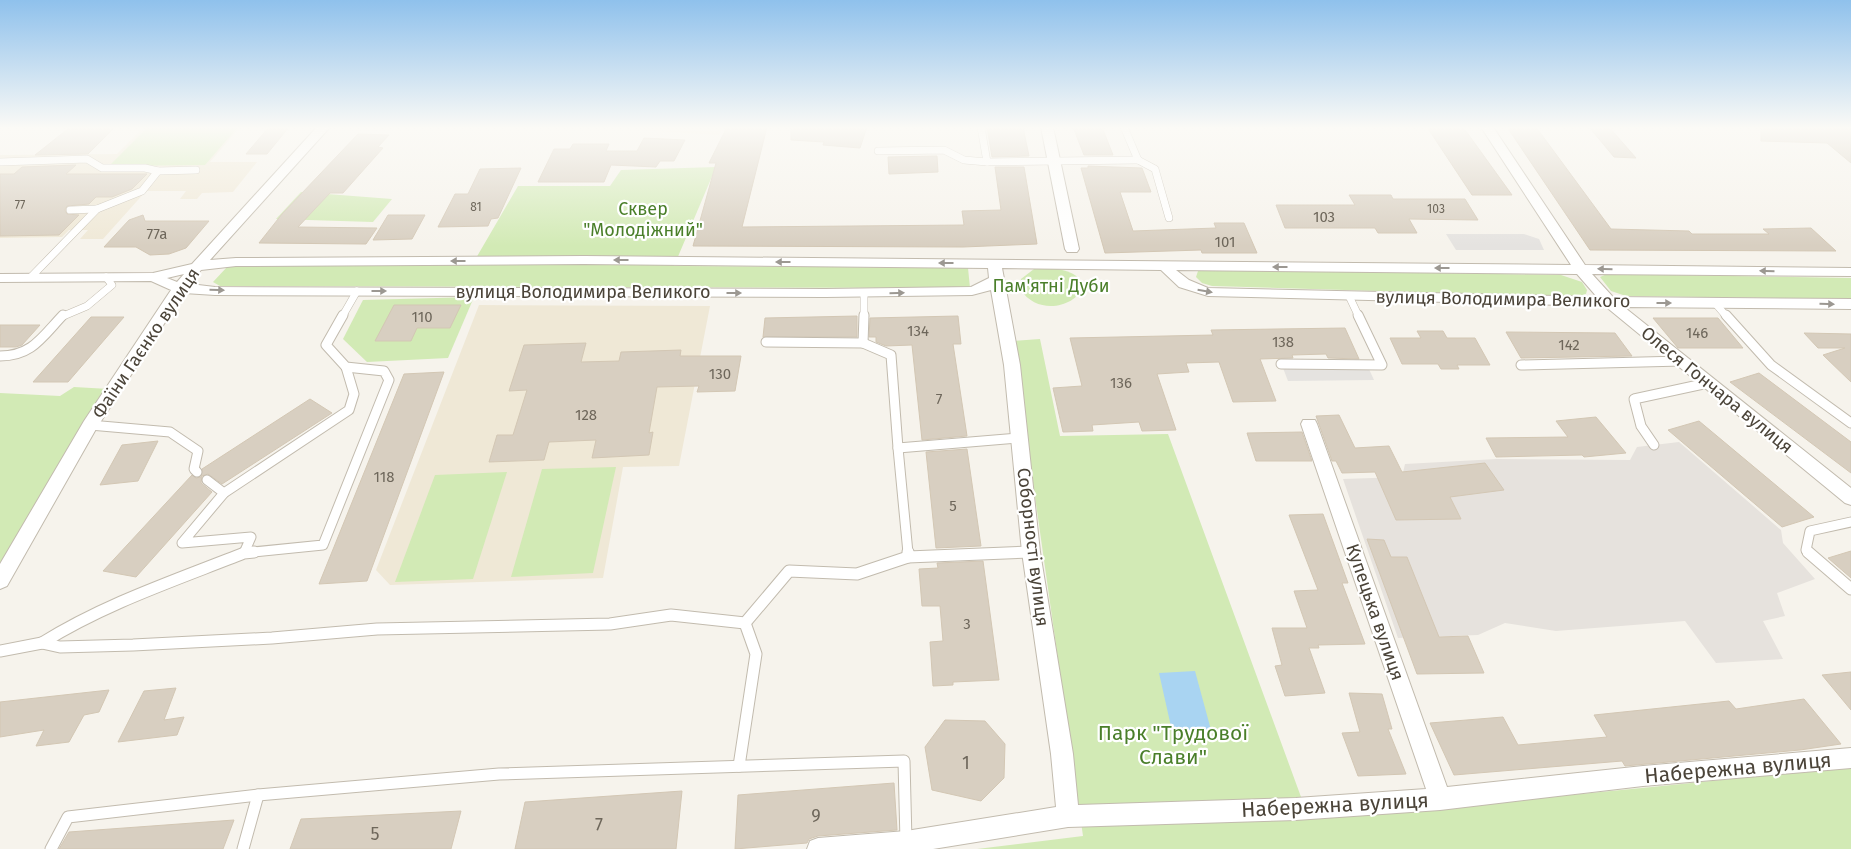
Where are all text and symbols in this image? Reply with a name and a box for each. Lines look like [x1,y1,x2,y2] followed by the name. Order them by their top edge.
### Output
[15,198,25,212] house number: 77
[583,198,703,241] park label: Сквер "Молодіжний"
[470,200,482,214] house number: 81
[1427,202,1445,216] house number: 103
[1313,208,1335,226] house number: 103
[146,225,168,243] house number: 77а
[1215,233,1236,251] house number: 101
[613,256,629,264] one-way arrow
[450,257,466,265] one-way arrow
[775,258,791,266] one-way arrow
[938,259,954,267] one-way arrow
[1272,262,1288,270] one-way arrow
[1434,263,1450,271] one-way arrow
[87,264,205,422] street label: Фаїни Гаєнко вулиця
[1597,265,1613,273] one-way arrow
[1759,267,1775,275] one-way arrow
[992,275,1110,297] park label: Пам'ятні Дуби
[456,281,710,303] street label: вулиця Володимира Великого
[1375,286,1631,312] street label: вулиця Володимира Великого
[209,287,225,295] one-way arrow
[372,287,388,295] one-way arrow
[1197,287,1213,295] one-way arrow
[889,288,905,296] one-way arrow
[727,289,743,297] one-way arrow
[1657,299,1673,307] one-way arrow
[1819,300,1835,308] one-way arrow
[411,308,433,326] house number: 110
[907,322,929,340] house number: 134
[1637,322,1797,458] street label: Олеся Гончара вулиця
[1686,324,1708,342] house number: 146
[1272,333,1294,351] house number: 138
[1558,336,1580,354] house number: 142
[709,365,731,383] house number: 130
[1110,374,1132,392] house number: 136
[936,390,943,408] house number: 7
[575,406,597,424] house number: 128
[1012,466,1054,628] street label: Соборності вулиця
[373,468,395,486] house number: 118
[949,497,957,515] house number: 5
[1341,541,1409,683] street label: Купецька вулиця
[963,615,971,633] house number: 3
[1098,720,1249,770] park label: Парк "Трудової Слави"
[1643,747,1833,789] street label: Набережна вулиця
[962,752,970,774] house number: 1
[1241,787,1429,823] street label: Набережна вулиця
[811,805,821,827] house number: 9
[595,814,603,836] house number: 7
[370,823,380,845] house number: 5

